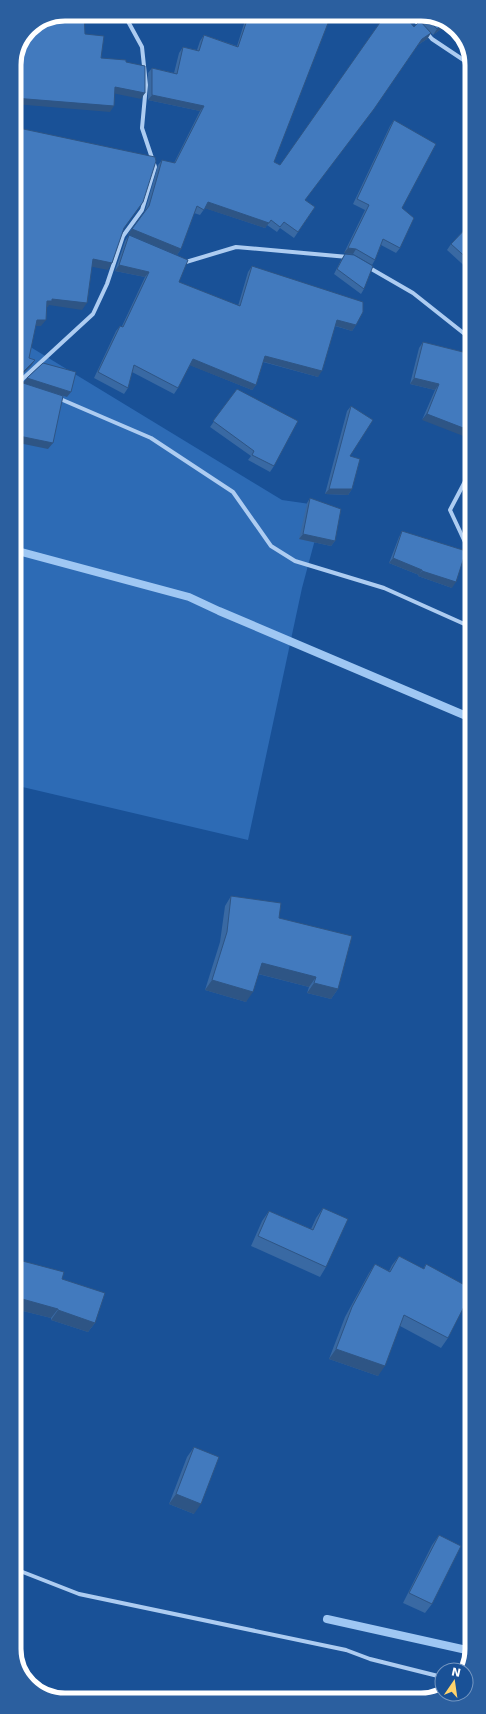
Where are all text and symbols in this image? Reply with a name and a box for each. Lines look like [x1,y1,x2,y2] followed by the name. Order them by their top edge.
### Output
[434,1662,474,1702] north arrow
[450,1665,462,1680] text: N

